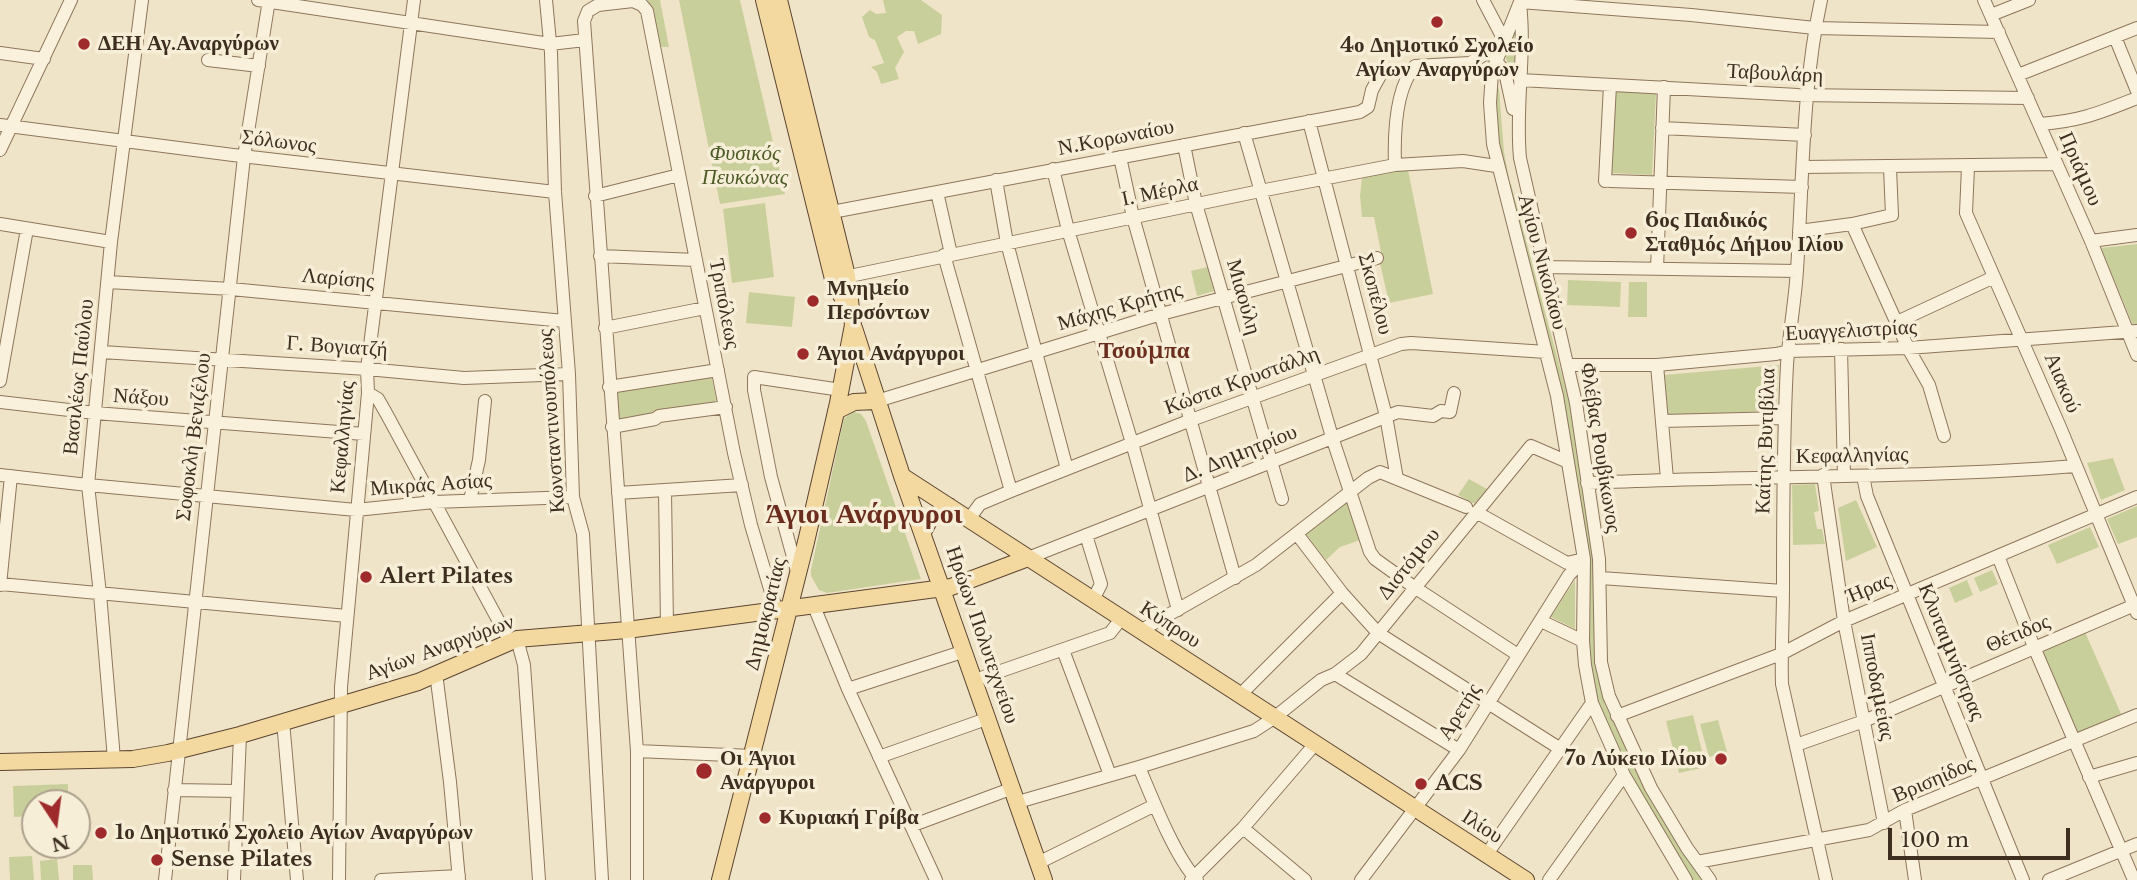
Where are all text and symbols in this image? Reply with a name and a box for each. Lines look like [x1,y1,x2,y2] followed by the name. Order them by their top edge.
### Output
[1429,14,1445,30] marker: 4ο Δημοτικό Σχολείο Αγίων Αναργύρων
[98,31,279,57] place label: ΔΕΗ Αγ.Αναργύρων
[1340,33,1534,83] place label: 4ο Δημοτικό Σχολείο Αγίων Αναργύρων
[76,36,92,52] marker: ΔΕΗ Αγ.Αναργύρων
[1726,59,1824,89] street label: Ταβουλάρη
[1056,114,1176,162] street label: Ν.Κορωναίου
[240,125,318,159] street label: Σόλωνος
[2053,128,2107,210] street label: Πριάμου
[702,141,788,191] park label: Φυσικός Πευκώνας
[1119,172,1201,212] street label: Ι. Μέρλα
[1512,192,1572,332] street label: Αγίου Νικολάου
[1645,208,1844,258] place label: 6ος Παιδικός Σταθμός Δήμου Ιλίου
[1623,225,1639,241] marker: 6ος Παιδικός Σταθμός Δήμου Ιλίου
[1352,250,1398,338] street label: Σκοπέλου
[1220,256,1266,338] street label: Μιαούλη
[703,257,745,351] street label: Τριπόλεως
[301,263,375,295] street label: Λαρίσης
[827,276,929,326] place label: Μνημείο Περσόντων
[1055,277,1185,337] street label: Μάχης Κρήτης
[805,293,821,309] marker: Μνημείο Περσόντων
[58,298,100,456] street label: Βασιλέως Παύλου
[1784,315,1918,347] street label: Ευαγγελιστρίας
[533,328,571,514] street label: Κωνσταντινουπόλεως
[286,331,388,363] street label: Γ. Βογιατζή
[1098,338,1190,366] district label: Τσούμπα
[817,341,965,367] place label: Άγιοι Ανάργυροι
[1161,341,1323,421] street label: Κώστα Κρυστάλλη
[795,346,811,362] marker: Άγιοι Ανάργυροι
[2038,349,2086,417] street label: Αιακού
[171,351,217,523] street label: Σοφοκλή Βενιζέλου
[1574,361,1626,535] street label: Φλέβας Ρουβίκωνος
[1751,368,1781,514] street label: Καίτης Βυτιβίλια
[326,380,360,494] street label: Κεφαλληνίας
[112,383,170,413] street label: Νάξου
[1179,420,1301,488] street label: Δ. Δημητρίου
[1795,442,1909,470] street label: Κεφαλληνίας
[369,468,493,502] street label: Μικράς Ασίας
[766,498,962,532] district label: Άγιοι Ανάργυροι
[1372,523,1446,605] street label: Διστόμου
[940,543,1024,727] street label: Ηρώων Πολυτεχνείου
[740,555,792,673] street label: Δημοκρατίας
[380,564,513,590] place label: Alert Pilates
[1843,568,1895,610] street label: Ήρας
[358,569,374,585] marker: Alert Pilates
[1912,580,1990,724] street label: Κλυταιμνήστρας
[1135,596,1205,654] street label: Κύπρου
[362,609,518,687] street label: Αγίων Αναργύρων
[1982,609,2054,659] street label: Θέτιδος
[1854,631,1900,743] street label: Ιπποδαμείας
[1433,679,1487,745] street label: Αρετής
[720,746,815,796] place label: Οι Άγιοι Ανάργυροι
[1564,746,1707,772] place label: 7ο Λύκειο Ιλίου
[1713,751,1729,767] marker: 7ο Λύκειο Ιλίου
[1889,751,1979,809] street label: Βρισηίδος
[694,761,714,781] marker: Οι Άγιοι Ανάργυροι
[1435,771,1483,797] place label: ACS
[1413,776,1429,792] marker: ACS
[21,789,91,859] north arrow
[779,805,919,831] place label: Κυριακή Γρίβα
[1457,805,1507,849] street label: Ιλίου
[757,810,773,826] marker: Κυριακή Γρίβα
[1892,814,2074,858] scale bar
[115,820,473,846] place label: 1ο Δημοτικό Σχολείο Αγίων Αναργύρων
[93,825,109,841] marker: 1ο Δημοτικό Σχολείο Αγίων Αναργύρων
[1901,827,1969,853] text: 100 m
[49,830,72,856] text: N
[171,847,312,873] place label: Sense Pilates
[149,852,165,868] marker: Sense Pilates

